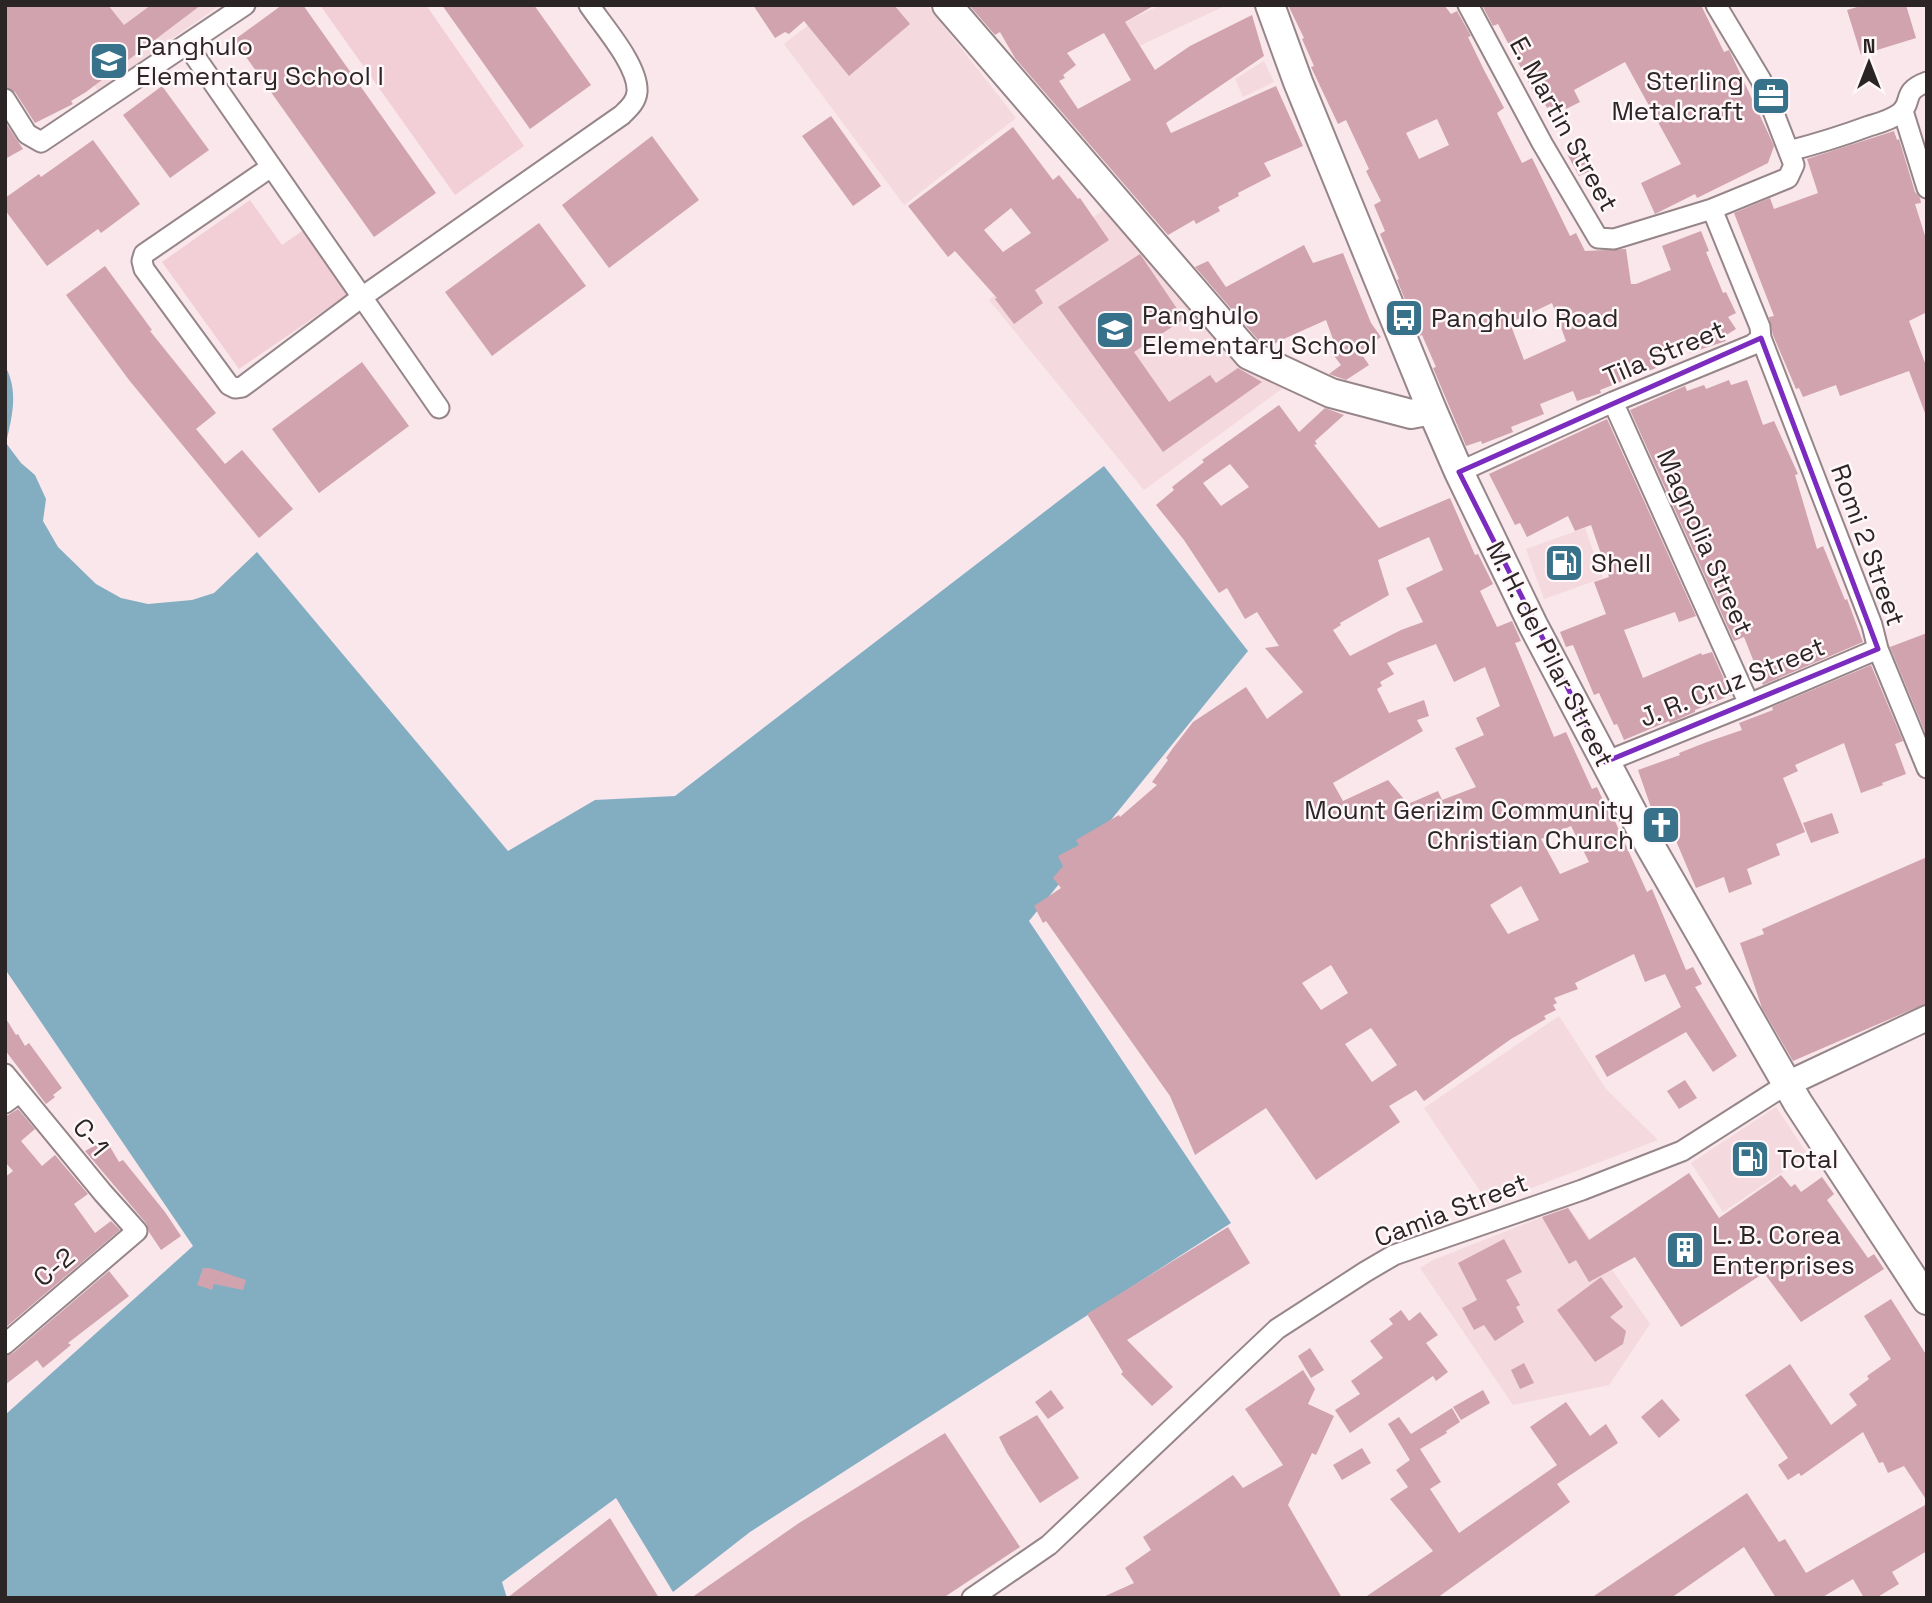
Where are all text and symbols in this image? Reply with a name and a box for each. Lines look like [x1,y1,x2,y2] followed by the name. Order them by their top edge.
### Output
[1834,28,1904,98] north arrow
[136,29,384,93] place label: Panghulo Elementary School I
[1502,31,1626,217] street label: E. Martin Street
[1863,34,1875,59] text: N
[88,40,130,82] school or university icon: Panghulo Elementary School I
[1611,64,1744,128] place label: Sterling Metalcraft
[1750,75,1792,117] office icon: Sterling Metalcraft
[1383,297,1425,339] bus stop icon: Panghulo Road
[1142,298,1377,362] place label: Panghulo Elementary School
[1431,301,1619,335] place label: Panghulo Road
[1094,309,1136,351] school or university icon: Panghulo Elementary School
[1598,312,1730,394] street label: Tila Street
[1649,444,1761,640] street label: Magnolia Street
[1823,459,1913,631] street label: Romi 2 Street
[1478,535,1622,773] street label: M. H. del Pilar Street
[1543,542,1585,584] fuel station icon: Shell
[1591,546,1651,580] place label: Shell
[1634,629,1830,735] street label: J. R. Cruz Street
[1304,793,1634,857] place label: Mount Gerizim Community Christian Church
[1640,804,1682,846] church icon: Mount Gerizim Community Christian Church
[65,1111,117,1163] street label: C-1
[1729,1138,1771,1180] fuel station icon: Total
[1777,1142,1838,1176] place label: Total
[1370,1165,1532,1255] street label: Camia Street
[1712,1218,1855,1282] place label: L. B. Corea Enterprises
[1664,1229,1706,1271] building icon: L. B. Corea Enterprises
[26,1240,82,1294] street label: C-2

